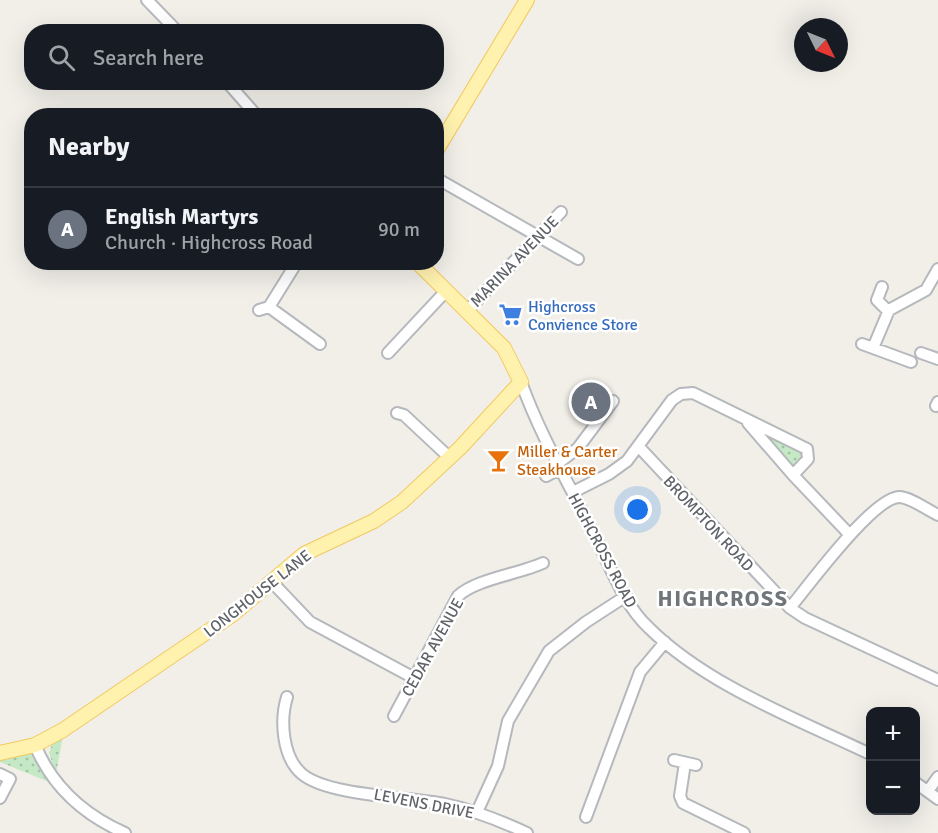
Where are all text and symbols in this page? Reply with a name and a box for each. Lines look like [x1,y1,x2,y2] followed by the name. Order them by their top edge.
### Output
[794,18,848,72] north arrow
[24,24,444,90] search box
[45,41,78,74] icon: search
[93,44,204,71] text: Search here
[48,131,129,163] text: Nearby
[105,203,258,230] text: English Martyrs
[466,212,563,311] street label: MARINA AVENUE
[61,217,74,242] text: A
[378,217,420,242] text: 90 m
[105,230,313,255] text: Church · Highcross Road
[528,297,638,335] place label: Highcross Convience Store
[497,302,523,328] supermarket icon: Highcross Convience Store
[572,380,610,424] pin: A
[517,442,618,480] place label: Miller & Carter Steakhouse
[486,447,512,473] bar icon: Miller & Carter Steakhouse
[659,472,758,576] street label: BROMPTON ROAD
[563,490,641,611] street label: HIGHCROSS ROAD
[623,495,652,524] your location
[200,546,315,642] street label: LONGHOUSE LANE
[658,585,788,612] district label: HIGHCROSS
[398,595,468,700] street label: CEDAR AVENUE
[866,707,920,815] map controls
[866,707,920,761] button: +
[866,761,920,815] button: −
[372,784,476,824] street label: LEVENS DRIVE

